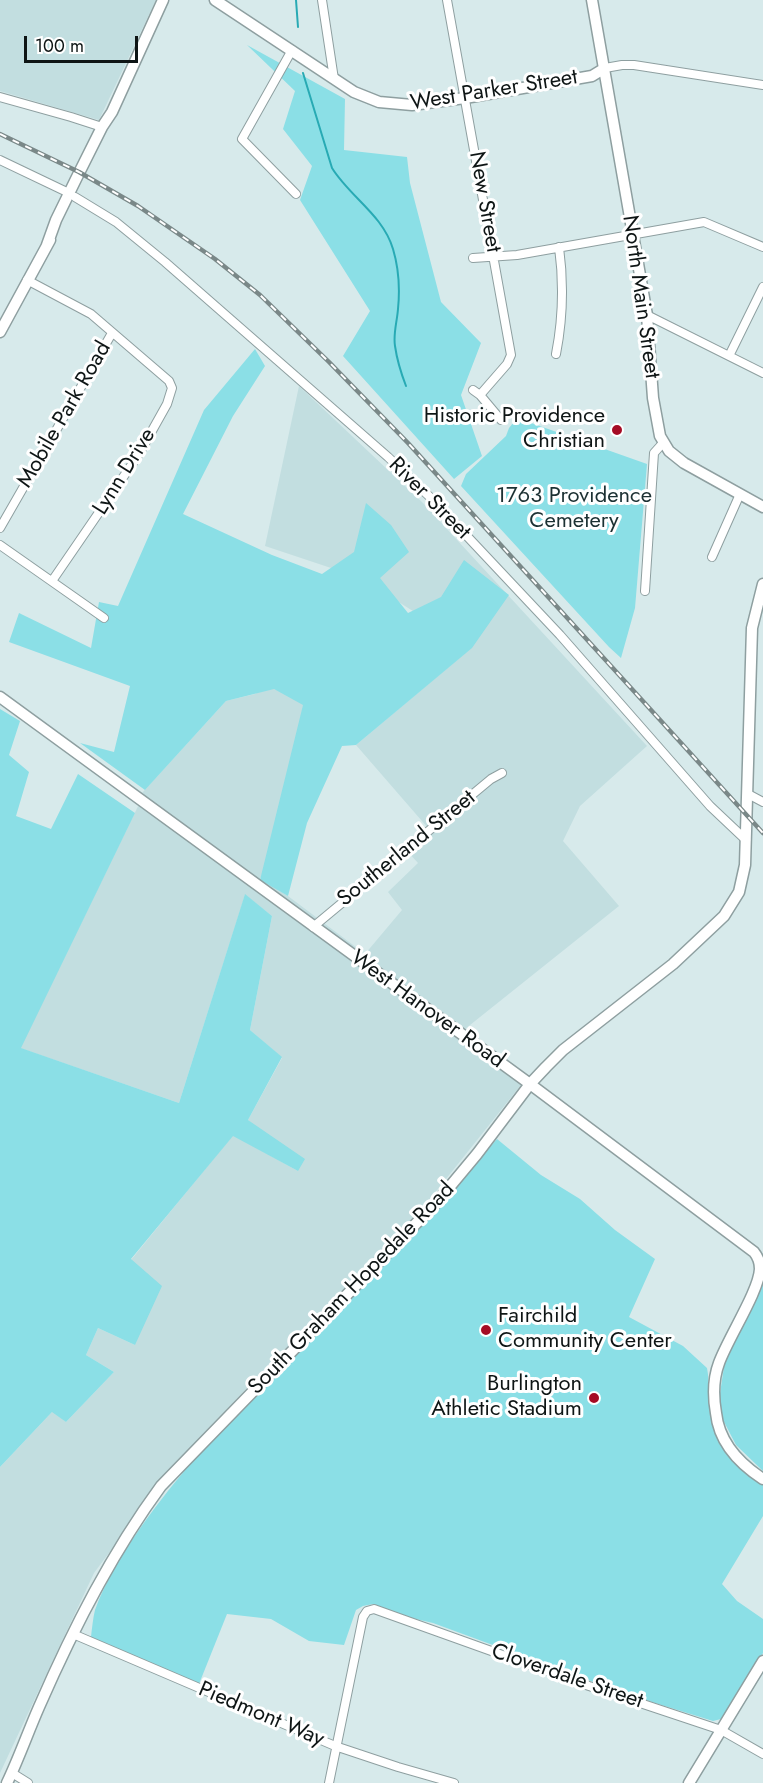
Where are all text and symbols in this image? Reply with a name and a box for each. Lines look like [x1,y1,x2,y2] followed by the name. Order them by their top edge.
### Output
[27,24,141,62] scale bar
[35,33,84,59] text: 100 m
[409,65,579,117] street label: West Parker Street
[462,149,506,255] street label: New Street
[615,214,665,380] street label: North Main Street
[12,337,118,493] street label: Mobile Park Road
[424,404,605,456] place label: Historic Providence Christian
[610,423,624,437] marker: Historic Providence Christian
[88,424,162,520] street label: Lynn Drive
[382,452,476,546] street label: River Street
[496,484,652,536] park label: 1763 Providence Cemetery
[333,785,481,913] street label: Southerland Street
[345,945,509,1075] street label: West Hanover Road
[243,1177,461,1401] street label: South Graham Hopedale Road
[498,1304,672,1356] place label: Fairchild Community Center
[479,1323,493,1337] marker: Fairchild Community Center
[431,1372,582,1424] place label: Burlington Athletic Stadium
[587,1391,601,1405] marker: Burlington Athletic Stadium
[488,1639,646,1715] street label: Cloverdale Street
[194,1677,328,1753] street label: Piedmont Way

